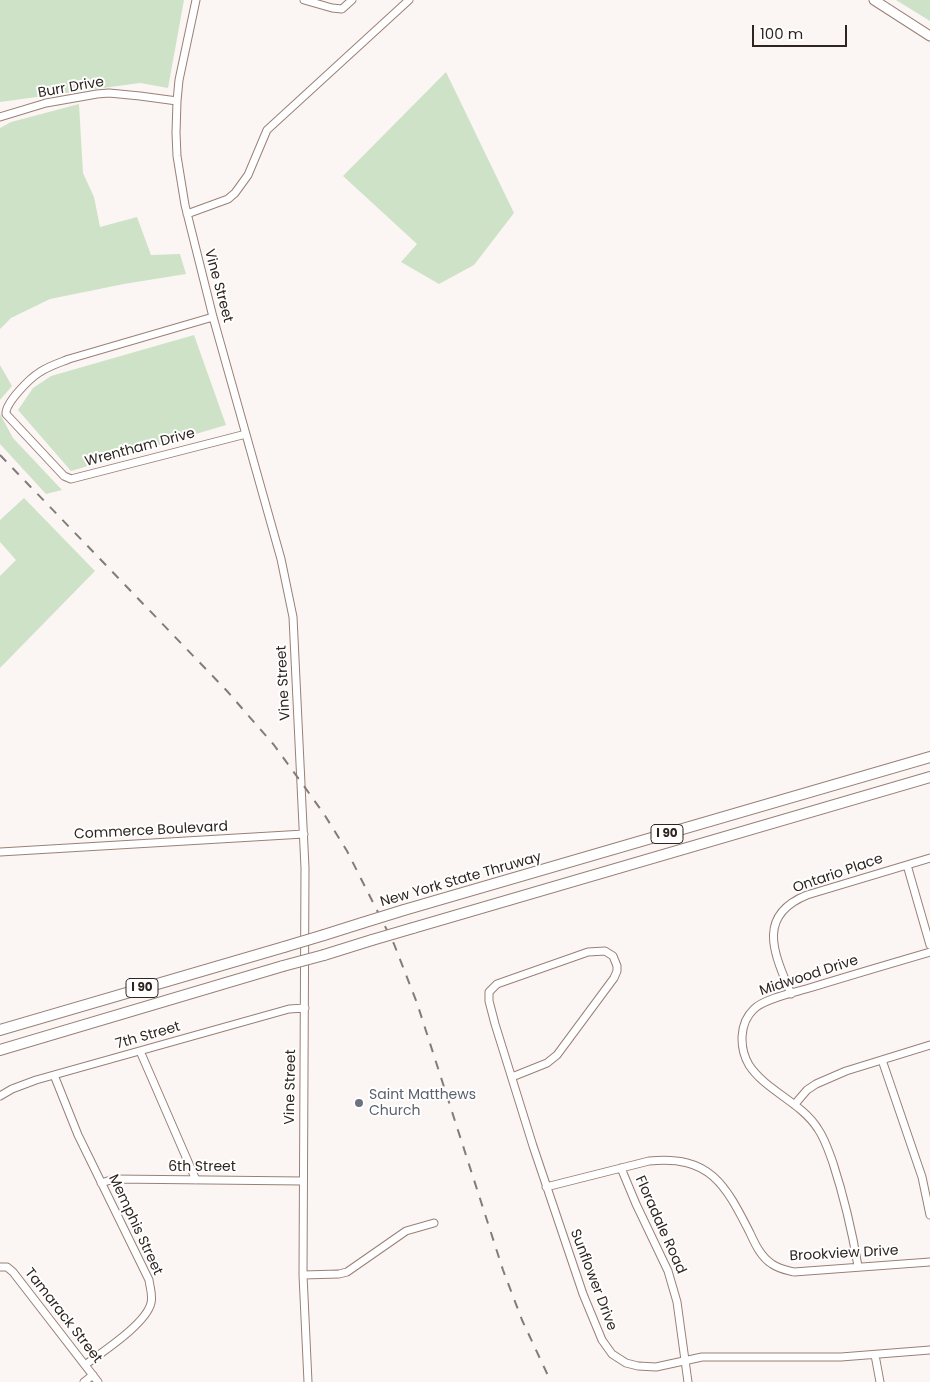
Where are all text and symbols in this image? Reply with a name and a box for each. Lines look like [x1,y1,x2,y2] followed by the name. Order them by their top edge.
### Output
[755,15,850,47] scale bar
[760,23,803,44] text: 100 m
[37,74,105,102] street label: Burr Drive
[200,247,236,325] street label: Vine Street
[83,425,197,471] street label: Wrentham Drive
[274,645,294,721] street label: Vine Street
[74,819,228,843] street label: Commerce Boulevard
[651,824,683,844] road number: I 90
[378,849,544,911] street label: New York State Thruway
[791,851,885,897] street label: Ontario Place
[758,952,860,1000] street label: Midwood Drive
[126,978,158,998] road number: I 90
[114,1019,182,1053] street label: 7th Street
[282,1049,300,1125] street label: Vine Street
[369,1087,476,1120] place label: Saint Matthews Church
[353,1097,365,1109] marker: Saint Matthews Church
[168,1159,236,1175] street label: 6th Street
[104,1172,166,1278] street label: Memphis Street
[631,1173,689,1277] street label: Floradale Road
[566,1227,620,1333] street label: Sunflower Drive
[789,1243,899,1265] street label: Brookview Drive
[21,1265,105,1367] street label: Tamarack Street

